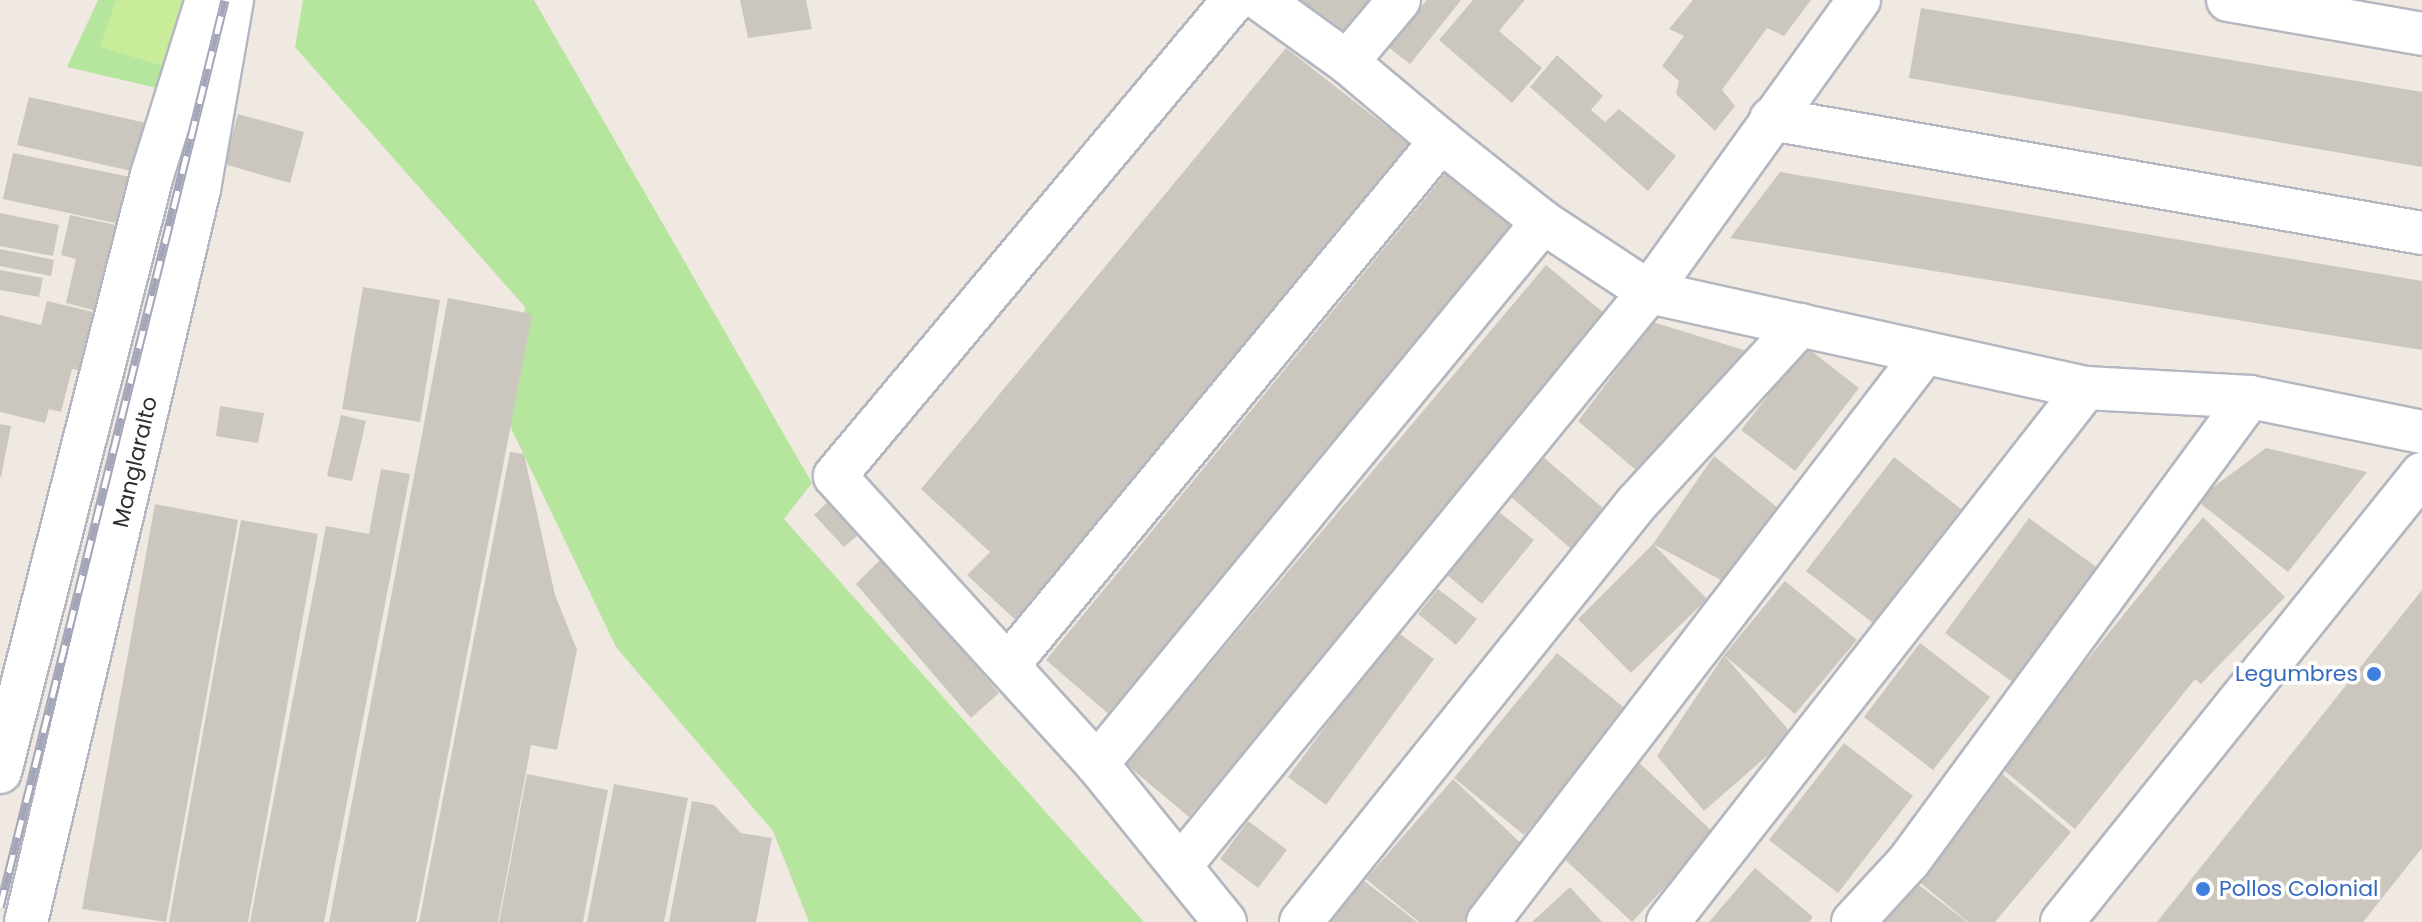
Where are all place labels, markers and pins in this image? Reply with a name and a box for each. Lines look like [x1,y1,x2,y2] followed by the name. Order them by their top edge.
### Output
[2235,661,2358,687] place label: Legumbres
[2365,665,2383,683] marker: Legumbres
[2219,876,2378,902] place label: Pollos Colonial
[2194,880,2212,898] marker: Pollos Colonial

